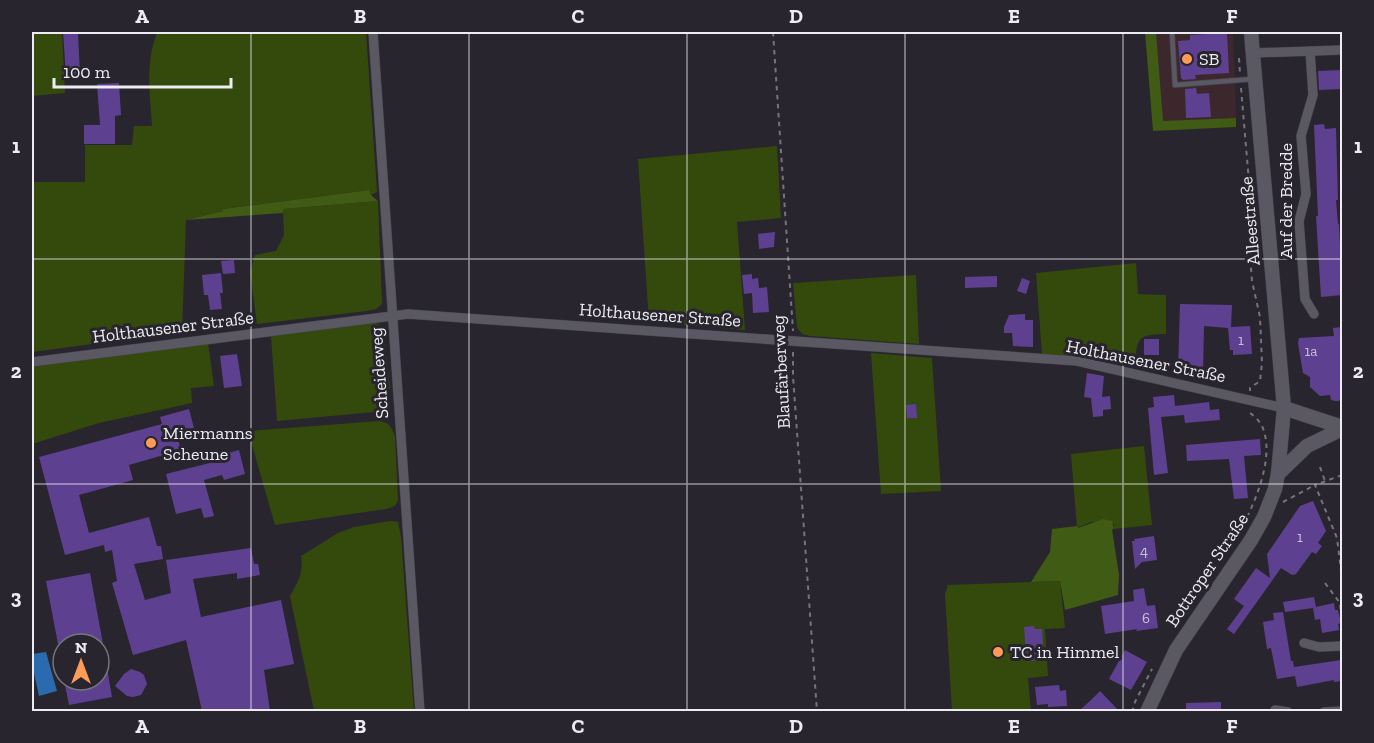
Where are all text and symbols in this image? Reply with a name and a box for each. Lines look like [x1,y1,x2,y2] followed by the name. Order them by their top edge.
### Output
[135,4,149,28] text: A
[354,4,366,28] text: B
[572,4,585,28] text: C
[789,4,803,28] text: D
[1008,4,1020,28] text: E
[1226,4,1238,28] text: F
[1199,48,1220,70] place label: SB
[54,51,231,89] scale bar
[1180,52,1194,66] marker: SB
[63,61,111,83] text: 100 m
[12,134,20,158] text: 1
[1354,134,1362,158] text: 1
[1275,143,1297,259] street label: Auf der Bredde
[1235,176,1265,266] street label: Alleestraße
[578,298,742,332] street label: Holthausener Straße
[91,306,255,348] street label: Holthausener Straße
[767,314,795,429] street label: Blaufärberweg
[365,326,393,419] street label: Scheideweg
[1238,331,1244,349] house number: 1
[1064,335,1228,387] street label: Holthausener Straße
[1304,342,1318,360] house number: 1a
[11,359,22,383] text: 2
[1353,359,1364,383] text: 2
[163,422,253,465] place label: Miermanns Scheune
[144,436,158,450] marker: Miermanns Scheune
[1161,509,1253,631] street label: Bottroper Straße
[1297,528,1303,546] house number: 1
[1140,542,1148,560] house number: 4
[11,585,22,609] text: 3
[1353,585,1364,609] text: 3
[1142,609,1150,627] house number: 6
[51,632,111,692] north arrow
[75,638,87,657] text: N
[1010,641,1119,663] place label: TC in Himmel
[991,645,1005,659] marker: TC in Himmel
[135,714,149,738] text: A
[354,714,366,738] text: B
[572,714,585,738] text: C
[789,714,803,738] text: D
[1008,714,1020,738] text: E
[1226,714,1238,738] text: F

